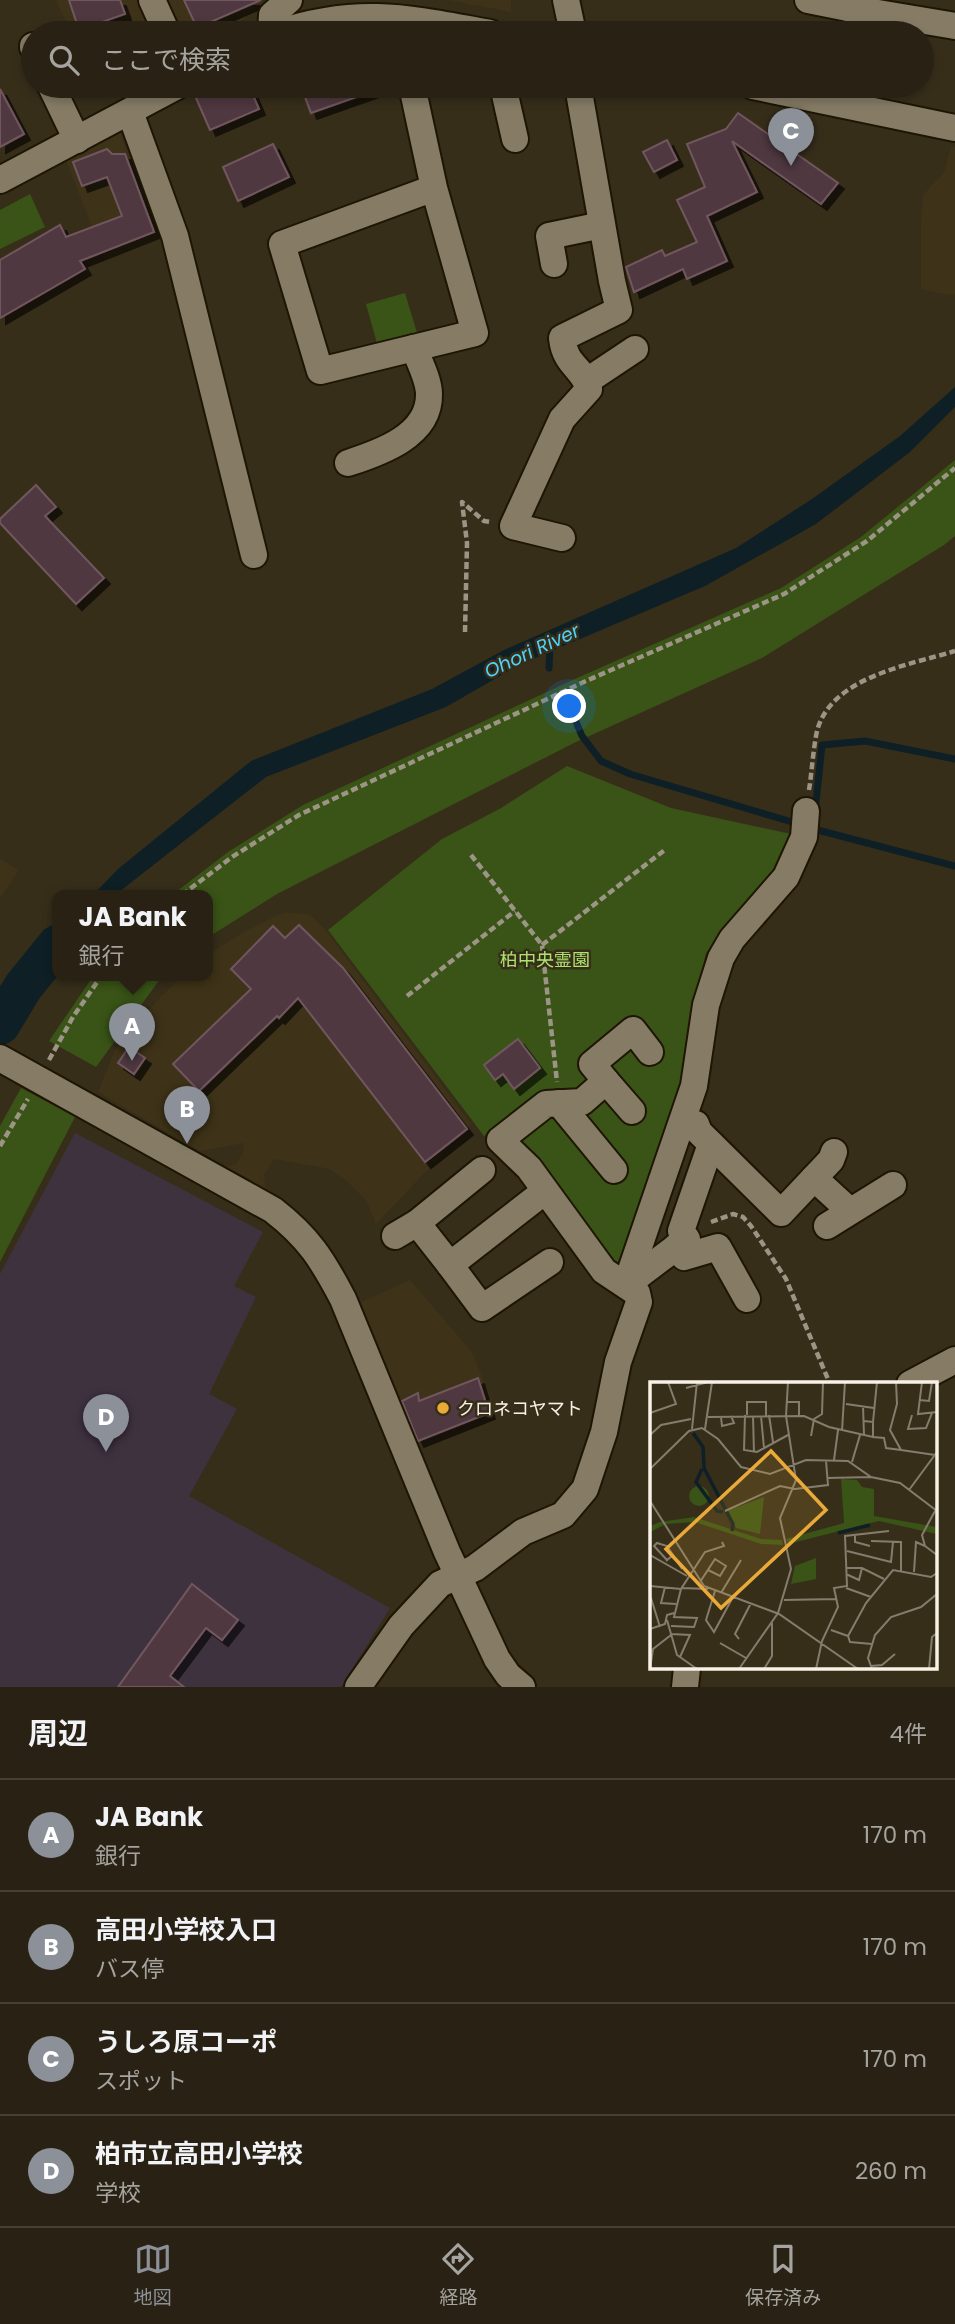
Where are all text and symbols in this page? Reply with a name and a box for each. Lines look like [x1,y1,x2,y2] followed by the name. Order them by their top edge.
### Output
[21,21,934,98] search box
[45,41,83,79] icon: search
[101,42,231,78] text: ここで検索
[768,108,814,166] pin: C
[480,617,585,685] water label: Ohori River
[552,689,586,723] your location
[52,890,213,981] popup
[78,899,187,935] text: JA Bank
[78,940,124,972] text: 銀行
[500,947,590,972] park label: 柏中央霊園
[109,1003,155,1061] pin: A
[164,1086,210,1144] pin: B
[650,1382,937,1670] inset map
[83,1394,129,1452] pin: D
[457,1396,583,1421] place label: クロネコヤマト
[435,1400,451,1416] marker: クロネコヤマト
[28,1712,88,1755] text: 周辺
[890,1718,927,1750] text: 4件
[95,1799,203,1835] text: JA Bank
[43,1819,59,1851] text: A
[863,1819,927,1851] text: 170 m
[95,1840,141,1872] text: 銀行
[95,1912,277,1948] text: 高田小学校入口
[43,1931,59,1963] text: B
[863,1931,927,1963] text: 170 m
[95,1953,164,1985] text: バス停
[95,2024,277,2060] text: うしろ原コーポ
[42,2043,60,2075] text: C
[863,2043,927,2075] text: 170 m
[95,2065,187,2097] text: スポット
[95,2136,303,2172] text: 柏市立高田小学校
[43,2155,59,2187] text: D
[855,2155,927,2187] text: 260 m
[95,2177,141,2209] text: 学校
[134,2240,172,2312] tab: 地図
[439,2240,477,2312] tab: 経路
[745,2240,821,2312] tab: 保存済み

